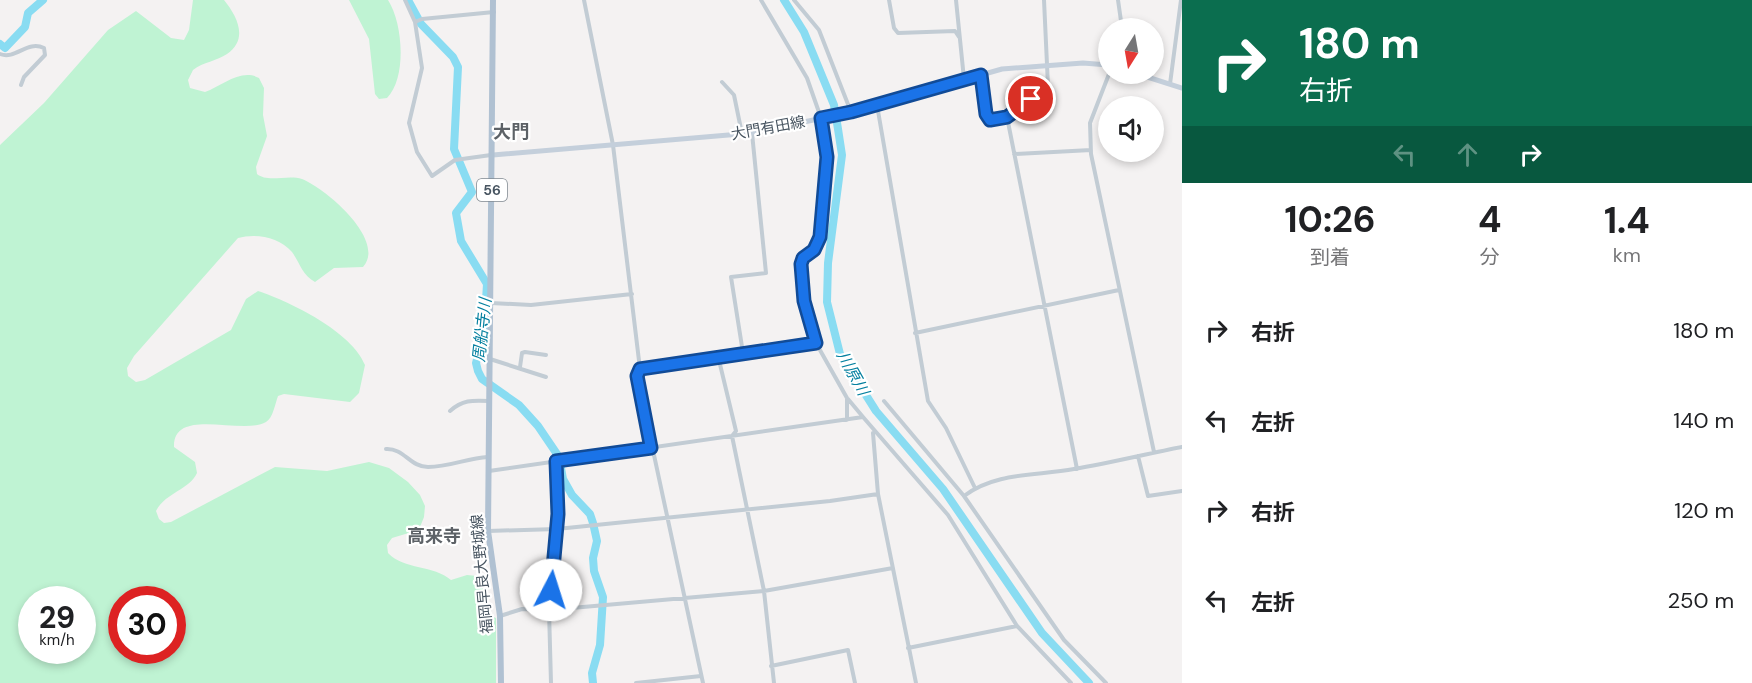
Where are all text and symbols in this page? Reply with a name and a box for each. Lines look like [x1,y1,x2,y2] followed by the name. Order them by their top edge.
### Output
[1299,16,1420,71] text: 180 m
[1098,18,1164,84] north arrow
[1098,18,1164,162] map controls
[1200,24,1278,102] icon: right
[1005,73,1056,124] pin
[1299,73,1353,108] text: 右折
[1014,82,1047,115] icon: arrive
[1098,96,1164,162] button: sound
[729,112,807,144] street label: 大門有田線
[493,120,529,144] district label: 大門
[1388,138,1421,171] icon: left
[1451,138,1484,171] icon: ahead
[1514,138,1547,171] icon: right
[477,179,507,201] road number: 56
[1284,196,1376,243] text: 10:26
[1478,196,1502,243] text: 4
[1604,197,1650,244] text: 1.4
[1613,242,1641,268] text: km
[1310,244,1350,270] text: 到着
[1480,244,1500,270] text: 分
[468,295,496,363] water label: 周船寺川
[1200,314,1233,347] icon: right
[1673,316,1734,345] text: 180 m
[1251,318,1295,347] text: 右折
[832,347,875,401] water label: 川原川
[1200,404,1233,437] icon: left
[1673,406,1734,435] text: 140 m
[1251,408,1295,437] text: 左折
[1200,494,1233,527] icon: right
[1674,496,1734,525] text: 120 m
[1251,498,1295,527] text: 右折
[467,513,497,635] street label: 福岡早良大野城線
[407,524,461,548] district label: 高来寺
[519,558,583,622] position arrow
[1200,584,1233,617] icon: left
[108,586,186,664] speed limit sign: 30
[1667,586,1734,615] text: 250 m
[1251,588,1295,617] text: 左折
[39,598,75,637] text: 29
[39,630,75,650] text: km/h

